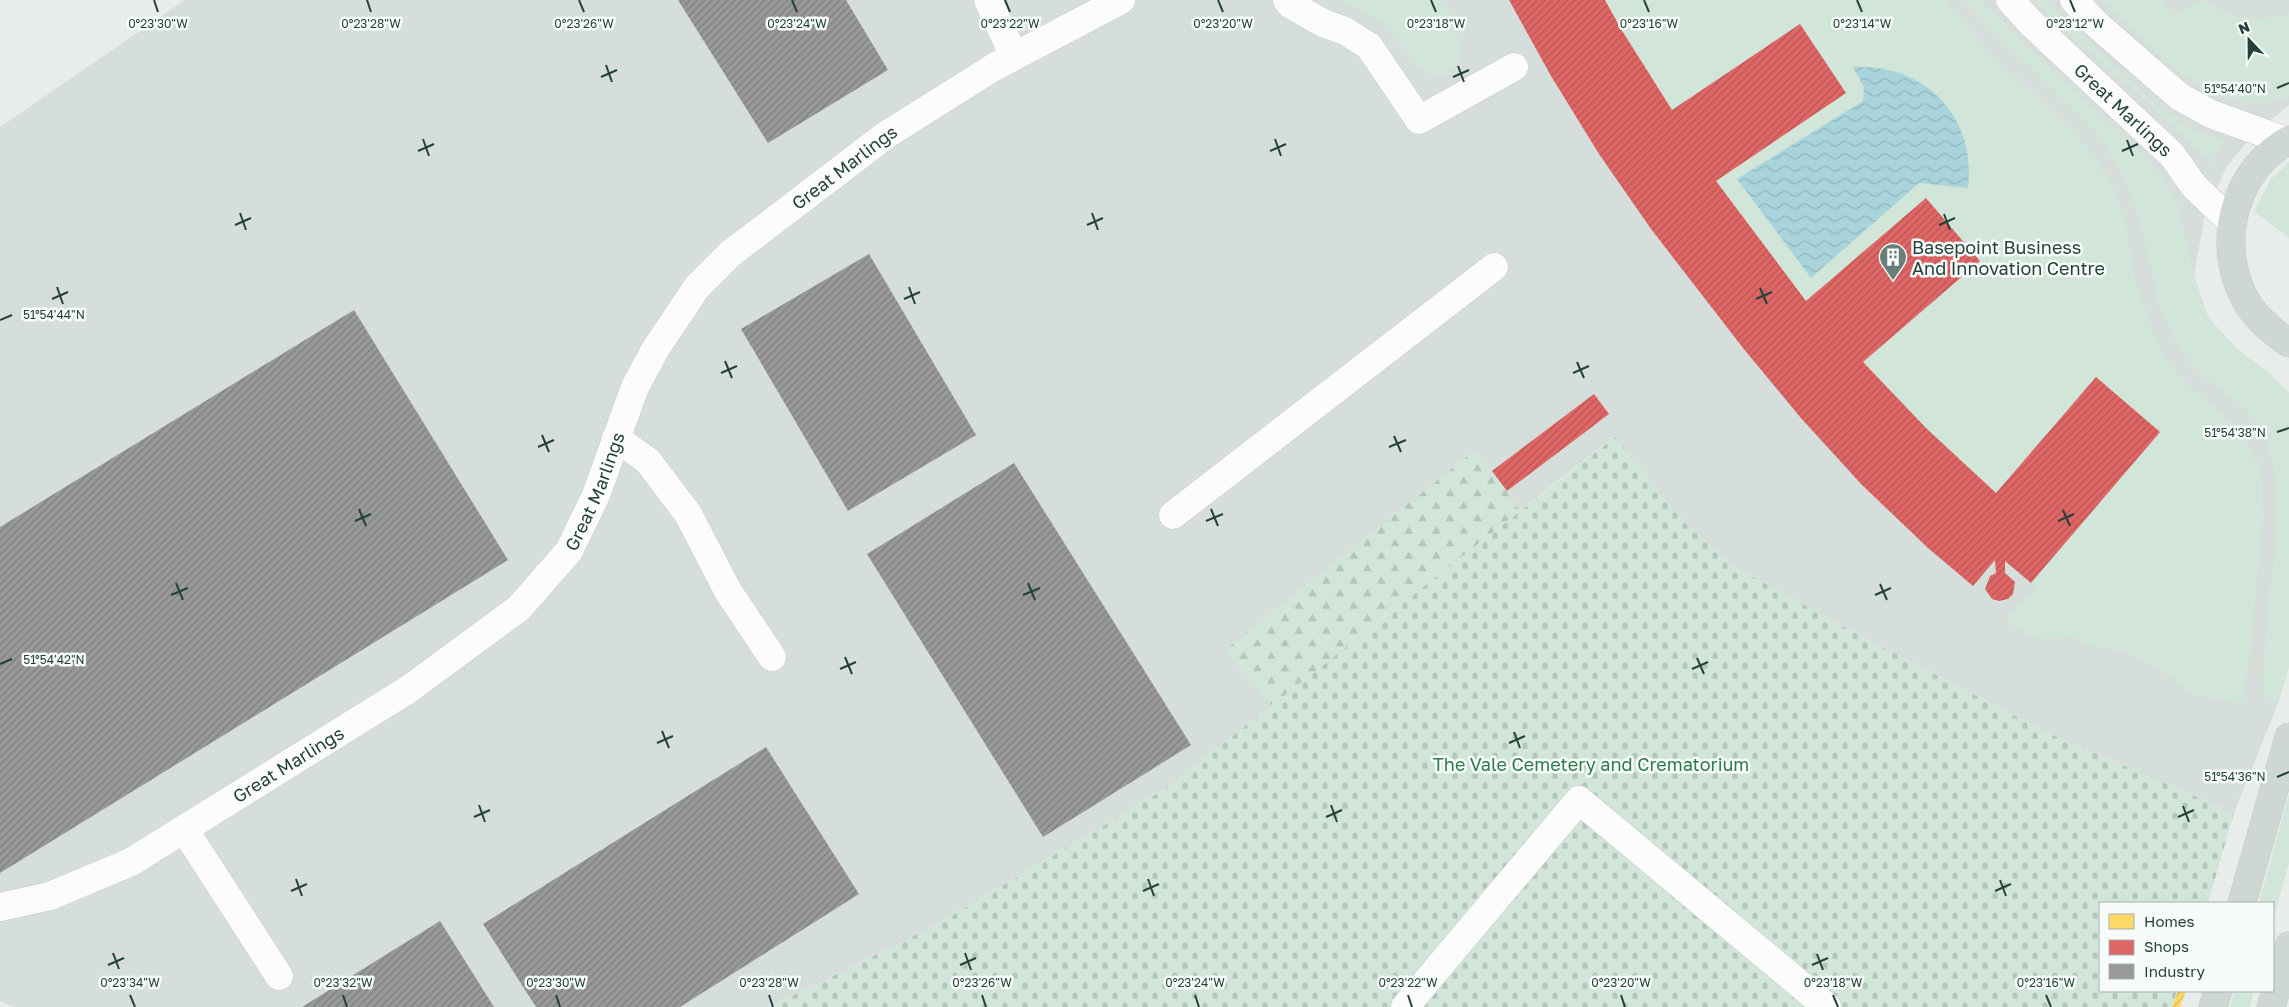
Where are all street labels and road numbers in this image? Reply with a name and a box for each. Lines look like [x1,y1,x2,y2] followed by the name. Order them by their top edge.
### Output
[2070,58,2177,161] street label: Great Marlings
[787,120,901,214] street label: Great Marlings
[560,429,629,554] street label: Great Marlings
[228,721,348,807] street label: Great Marlings

